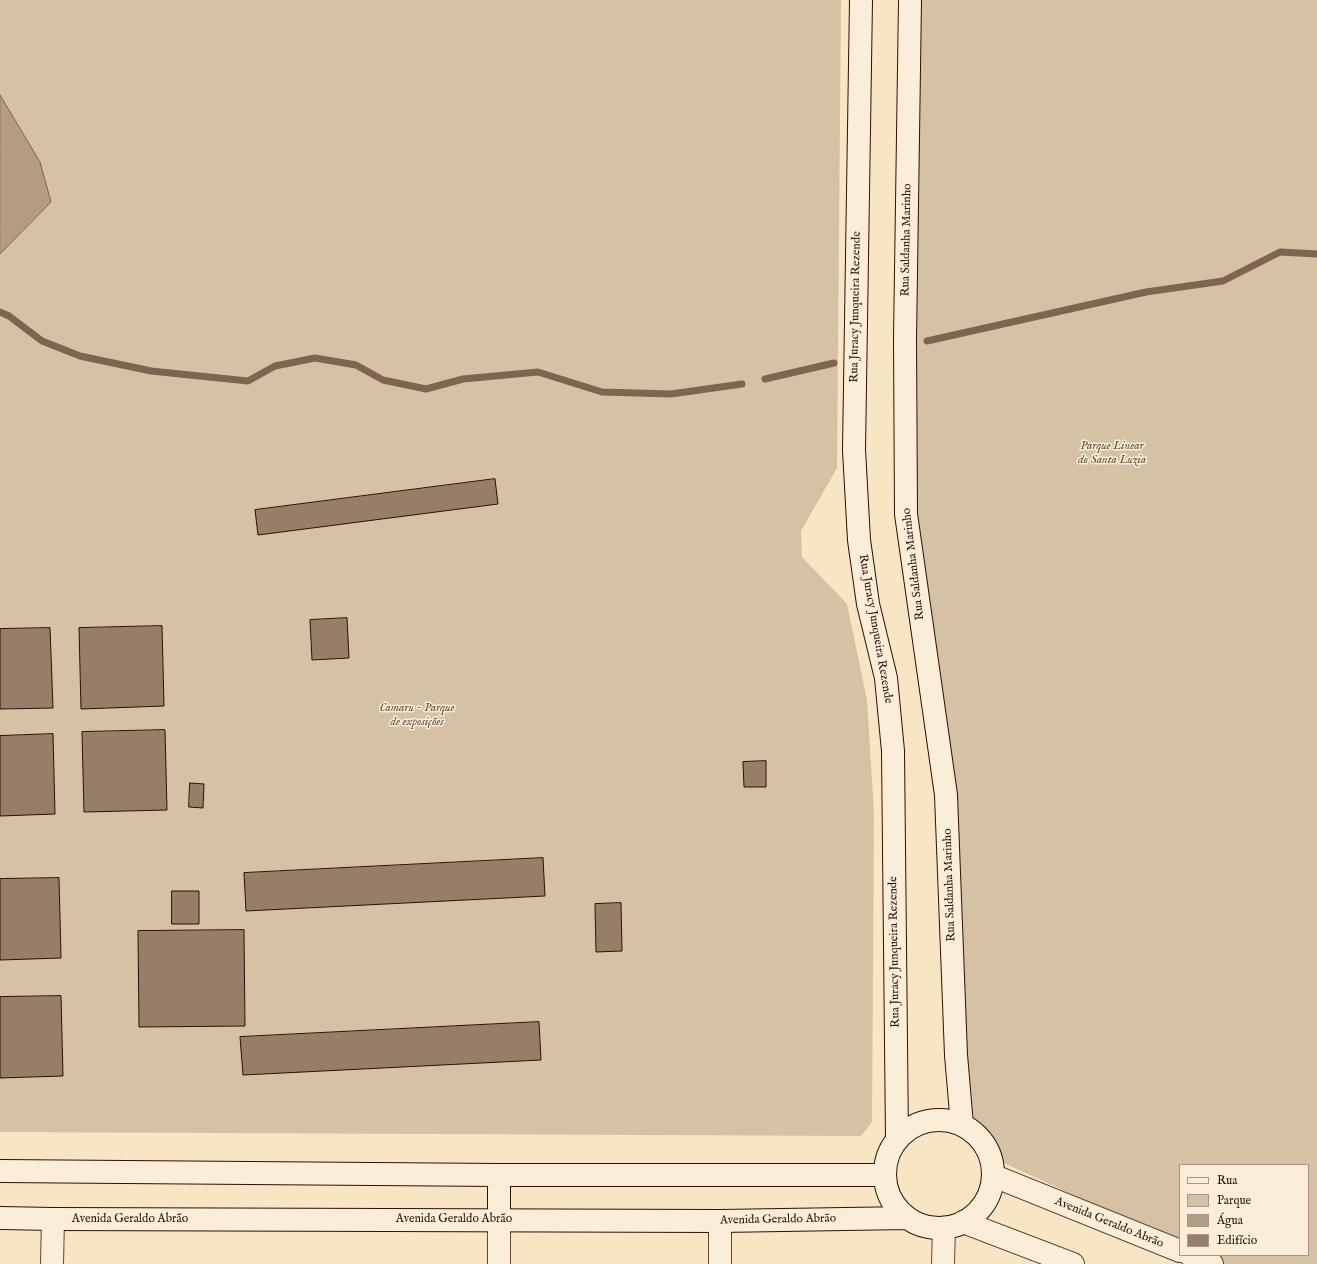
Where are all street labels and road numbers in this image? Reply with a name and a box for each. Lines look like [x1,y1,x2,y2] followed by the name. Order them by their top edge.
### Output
[899,183,915,297] street label: Rua Saldanha Marinho
[847,231,865,383] street label: Rua Juracy Junqueira Rezende
[900,507,928,621] street label: Rua Saldanha Marinho
[855,553,895,705] street label: Rua Juracy Junqueira Rezende
[941,828,959,942] street label: Rua Saldanha Marinho
[886,876,904,1028] street label: Rua Juracy Junqueira Rezende
[1052,1195,1166,1251] street label: Avenida Geraldo Abrão
[720,1212,836,1228] street label: Avenida Geraldo Abrão
[72,1213,188,1227] street label: Avenida Geraldo Abrão
[396,1213,512,1227] street label: Avenida Geraldo Abrão

